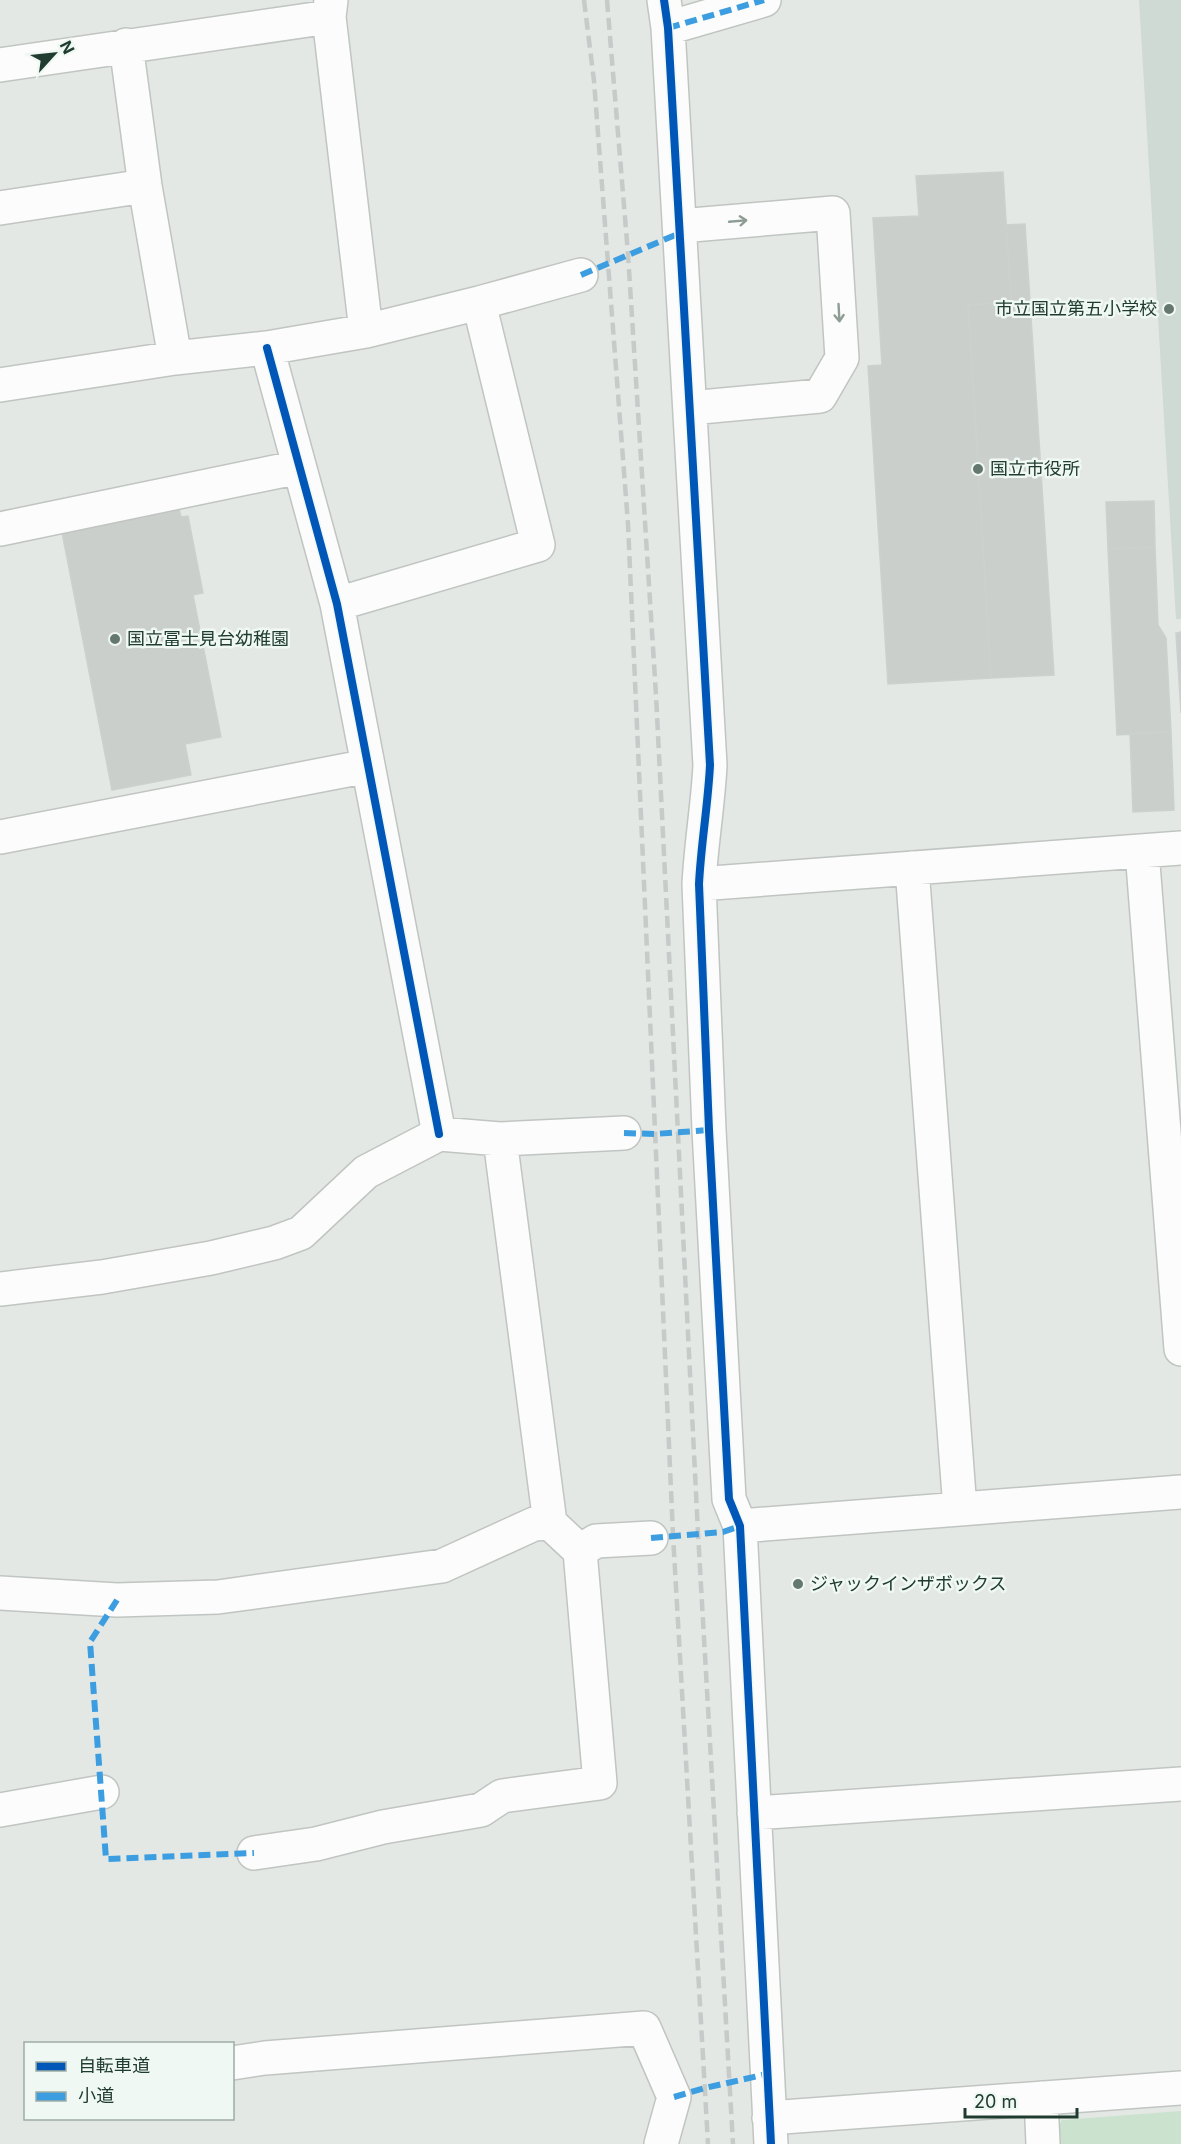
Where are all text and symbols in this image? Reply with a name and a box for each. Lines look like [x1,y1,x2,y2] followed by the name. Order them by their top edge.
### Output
[24,24,84,84] north arrow
[56,37,79,57] text: N
[728,215,748,226] one-way arrow
[995,298,1157,319] place label: 市立国立第五小学校
[834,302,845,322] one-way arrow
[1162,302,1176,316] marker: 市立国立第五小学校
[990,458,1080,479] place label: 国立市役所
[971,462,985,476] marker: 国立市役所
[127,628,289,649] place label: 国立冨士見台幼稚園
[108,632,122,646] marker: 国立冨士見台幼稚園
[810,1573,1007,1594] place label: ジャックインザボックス
[791,1577,805,1591] marker: ジャックインザボックス
[24,2042,234,2120] legend
[78,2055,150,2076] text: 自転車道
[965,2081,1078,2119] scale bar
[78,2085,114,2106] text: 小道
[974,2091,1017,2112] text: 20 m

